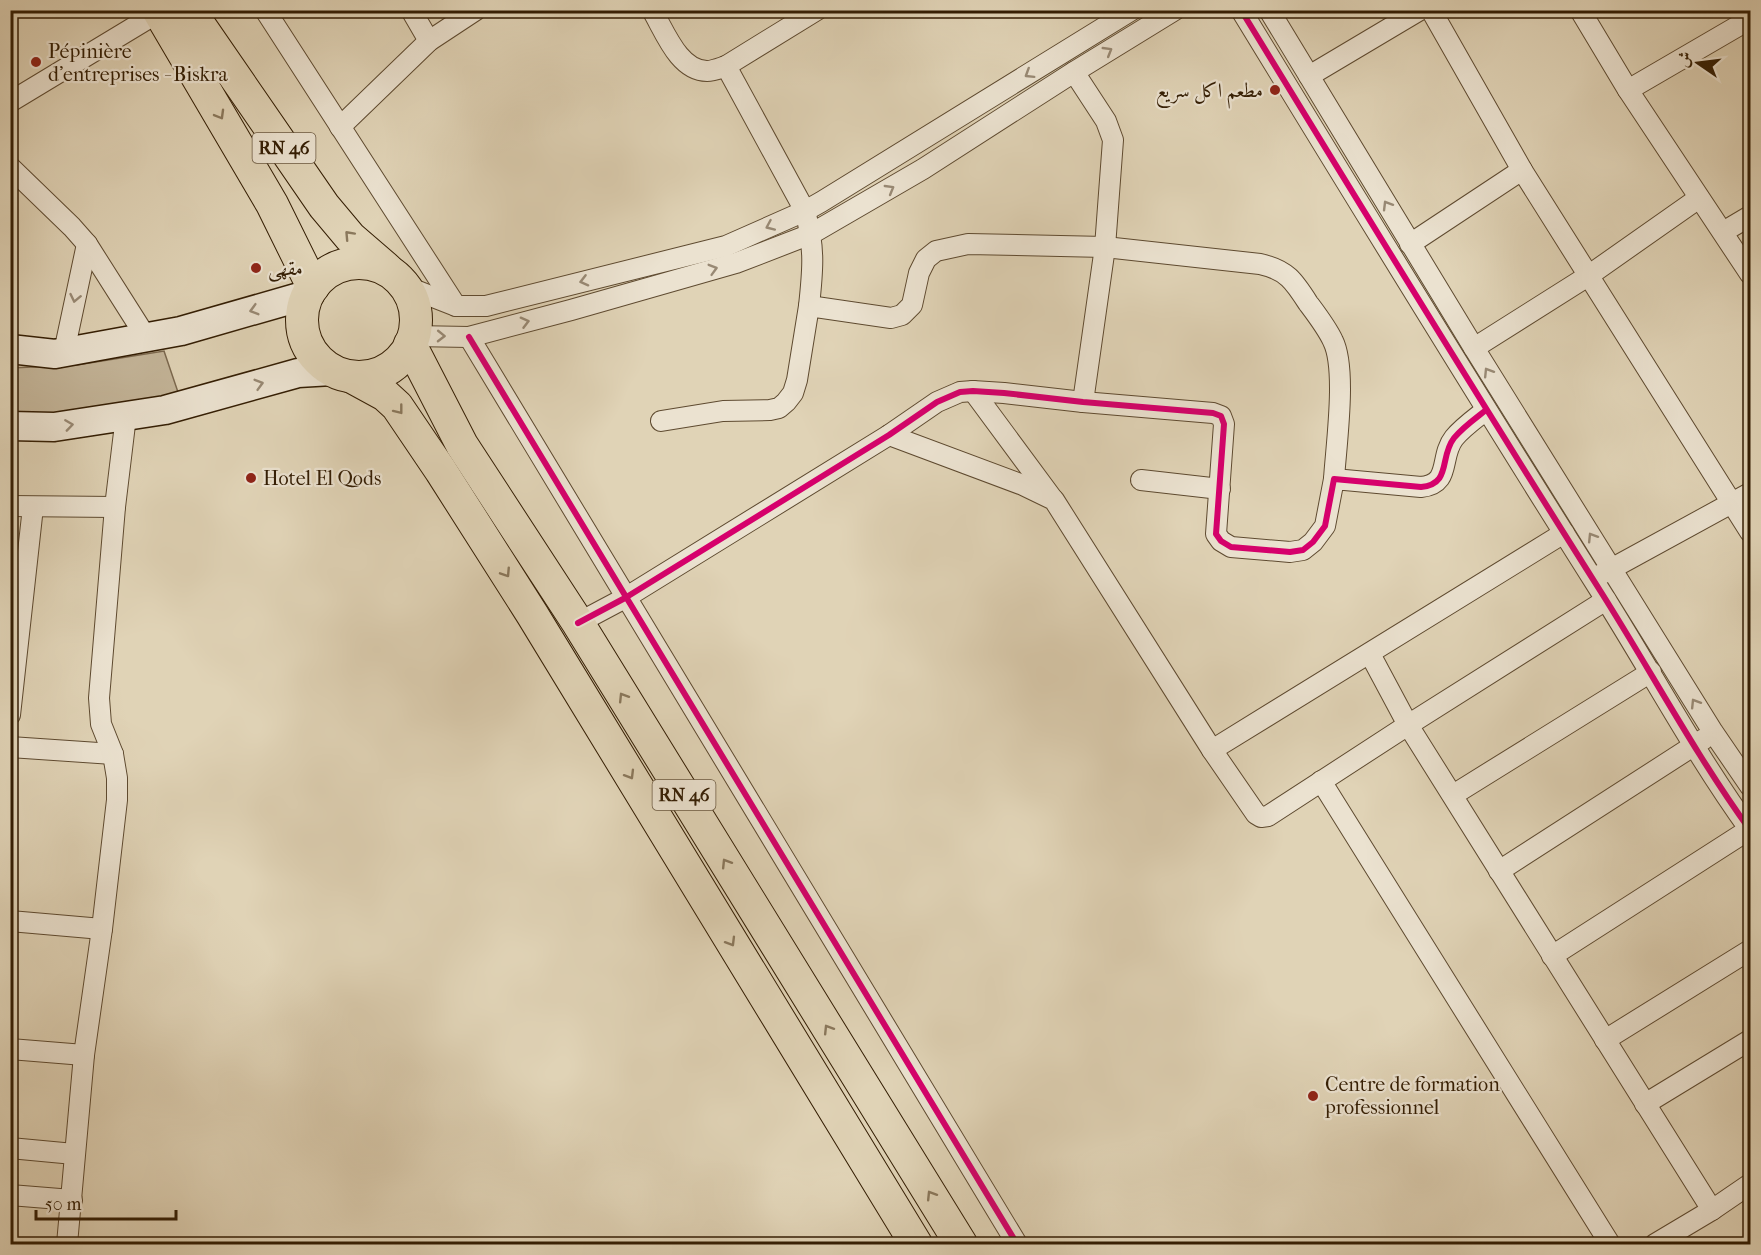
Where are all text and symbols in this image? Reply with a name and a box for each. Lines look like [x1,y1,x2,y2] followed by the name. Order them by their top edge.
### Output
[1668,33,1728,93] north arrow
[48,40,228,86] place label: Pépinière d'entreprises - Biskra
[1102,47,1112,59] one-way arrow
[1673,49,1695,69] text: ش
[29,55,43,69] marker: Pépinière d'entreprises - Biskra
[1025,67,1035,79] one-way arrow
[1156,79,1263,109] place label: مطعم اكل سريع
[1268,83,1282,97] marker: مطعم اكل سريع
[213,109,224,119] one-way arrow
[252,133,316,163] road number: RN 46
[884,184,894,196] one-way arrow
[1382,201,1394,211] one-way arrow
[766,219,777,231] one-way arrow
[345,231,356,241] one-way arrow
[268,257,303,282] place label: مقهى
[249,261,263,275] marker: مقهى
[707,264,718,276] one-way arrow
[579,274,589,287] one-way arrow
[69,293,82,303] one-way arrow
[249,303,259,315] one-way arrow
[520,317,530,329] one-way arrow
[437,330,446,343] one-way arrow
[1484,368,1496,378] one-way arrow
[253,379,264,391] one-way arrow
[392,403,403,414] one-way arrow
[64,419,73,431] one-way arrow
[263,467,381,490] place label: Hotel El Qods
[244,471,258,485] marker: Hotel El Qods
[1587,533,1599,543] one-way arrow
[499,566,510,577] one-way arrow
[619,693,631,703] one-way arrow
[1691,698,1702,709] one-way arrow
[623,769,634,779] one-way arrow
[652,780,716,810] road number: RN 46
[721,859,733,869] one-way arrow
[724,935,735,946] one-way arrow
[824,1025,836,1035] one-way arrow
[1324,1073,1500,1119] place label: Centre de formation professionnel
[1306,1089,1320,1103] marker: Centre de formation professionnel
[36,1183,176,1221] scale bar
[926,1191,938,1201] one-way arrow
[45,1194,82,1215] text: 50 m

